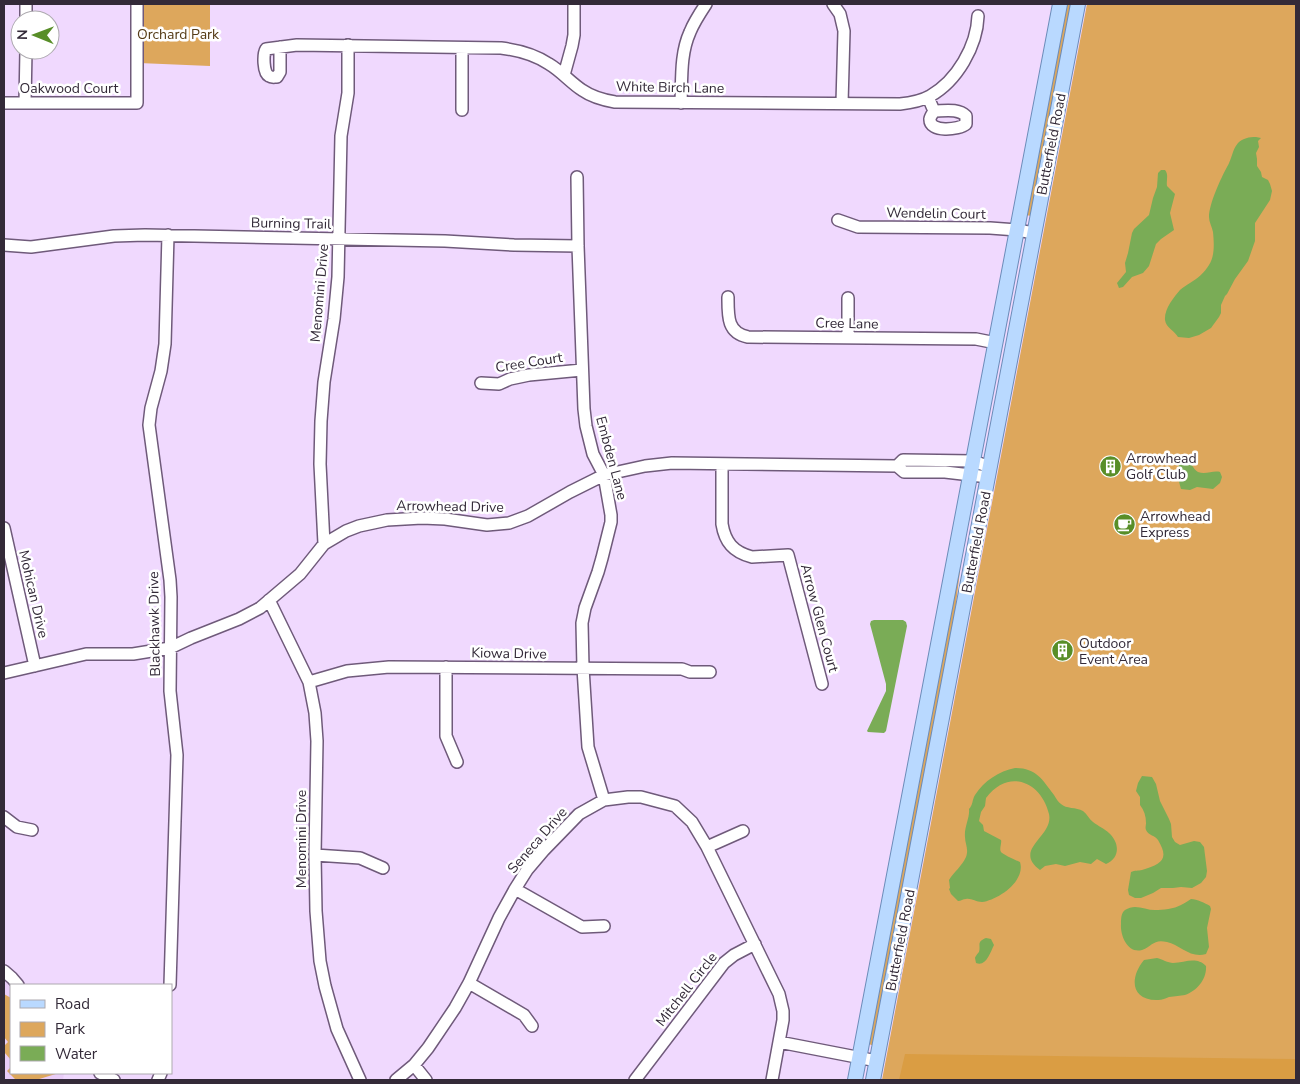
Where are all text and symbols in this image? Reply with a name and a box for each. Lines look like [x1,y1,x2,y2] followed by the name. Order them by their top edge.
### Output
[10,10,60,60] north arrow
[137,25,220,44] park label: Orchard Park
[13,29,32,40] text: N
[616,77,724,98] street label: White Birch Lane
[20,79,118,98] street label: Oakwood Court
[1032,92,1071,197] street label: Butterfield Road
[886,203,986,224] street label: Wendelin Court
[251,213,332,234] street label: Burning Trail
[306,243,333,343] street label: Menomini Drive
[815,313,879,334] street label: Cree Lane
[494,348,564,377] street label: Cree Court
[591,414,632,502] street label: Embden Lane
[1126,449,1197,484] place label: Arrowhead Golf Club
[1098,454,1122,478] building icon: Arrowhead Golf Club
[957,490,996,595] street label: Butterfield Road
[396,496,504,517] street label: Arrowhead Drive
[1140,507,1211,542] place label: Arrowhead Express
[1112,512,1136,536] cafe icon: Arrowhead Express
[14,548,53,640] street label: Mohican Drive
[796,562,843,674] street label: Arrow Glen Court
[144,571,165,677] street label: Blackhawk Drive
[1079,634,1148,669] place label: Outdoor Event Area
[1051,639,1075,663] building icon: Outdoor Event Area
[471,643,547,664] street label: Kiowa Drive
[292,790,311,888] street label: Menomini Drive
[503,803,571,878] street label: Seneca Drive
[881,888,920,993] street label: Butterfield Road
[651,948,721,1030] street label: Mitchell Circle
[10,984,172,1074] legend
[55,994,90,1014] text: Road
[55,1019,85,1039] text: Park
[55,1044,98,1064] text: Water

